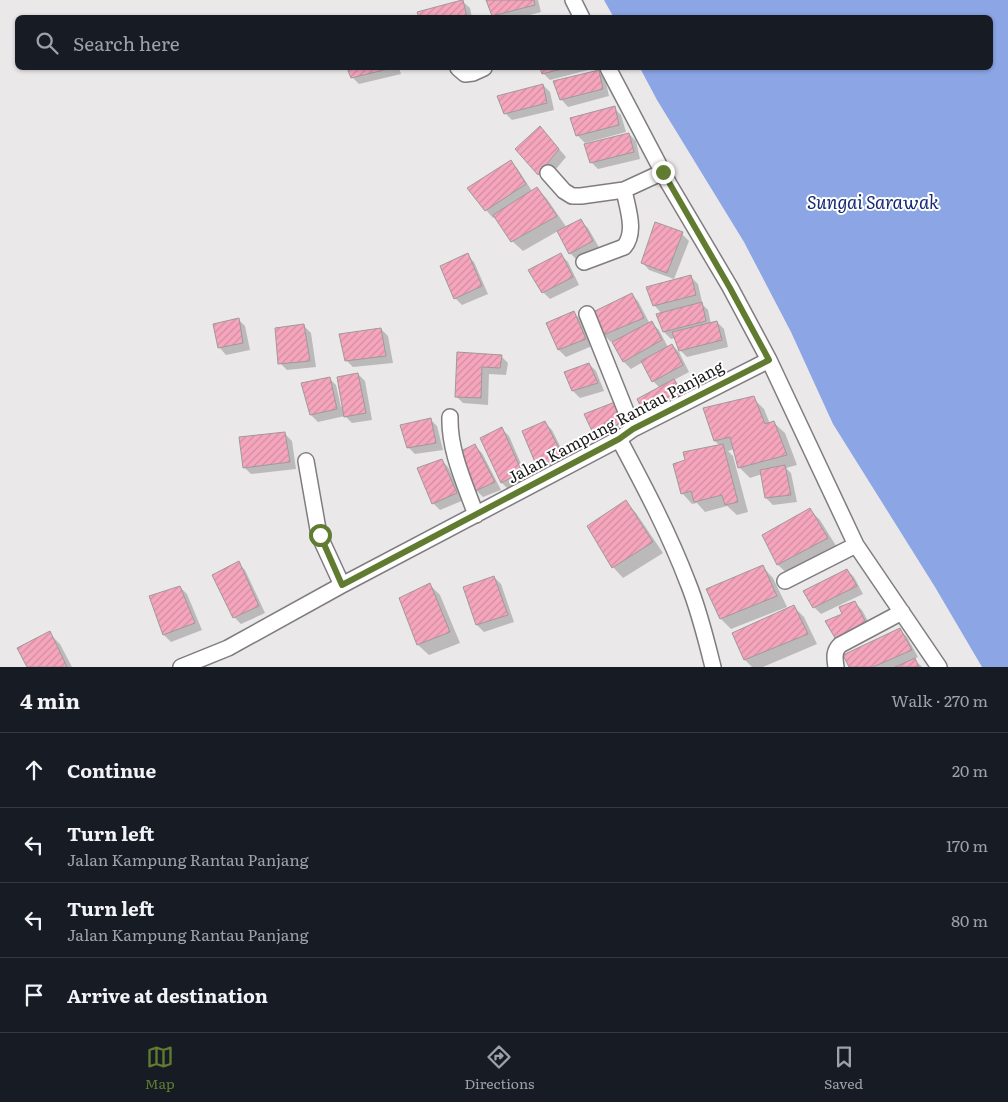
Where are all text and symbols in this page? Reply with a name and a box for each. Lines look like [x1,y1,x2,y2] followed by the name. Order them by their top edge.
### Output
[15,15,993,70] search box
[33,29,61,57] icon: search
[73,29,180,57] text: Search here
[652,161,675,184] route end
[807,188,939,215] water label: Sungai Sarawak
[503,354,727,488] street label: Jalan Kampung Rantau Panjang
[309,524,332,547] route start
[20,684,80,715] text: 4 min
[891,688,988,712] text: Walk · 270 m
[20,756,48,784] icon: ahead
[67,756,156,784] text: Continue
[952,758,988,782] text: 20 m
[67,819,154,847] text: Turn left
[20,831,48,859] icon: left
[946,833,988,857] text: 170 m
[67,847,309,871] text: Jalan Kampung Rantau Panjang
[67,894,154,922] text: Turn left
[20,906,48,934] icon: left
[951,908,988,932] text: 80 m
[67,922,309,946] text: Jalan Kampung Rantau Panjang
[20,981,48,1009] icon: arrive
[67,981,268,1009] text: Arrive at destination
[145,1043,175,1093] tab: Map
[464,1043,534,1093] tab: Directions
[824,1043,863,1093] tab: Saved

